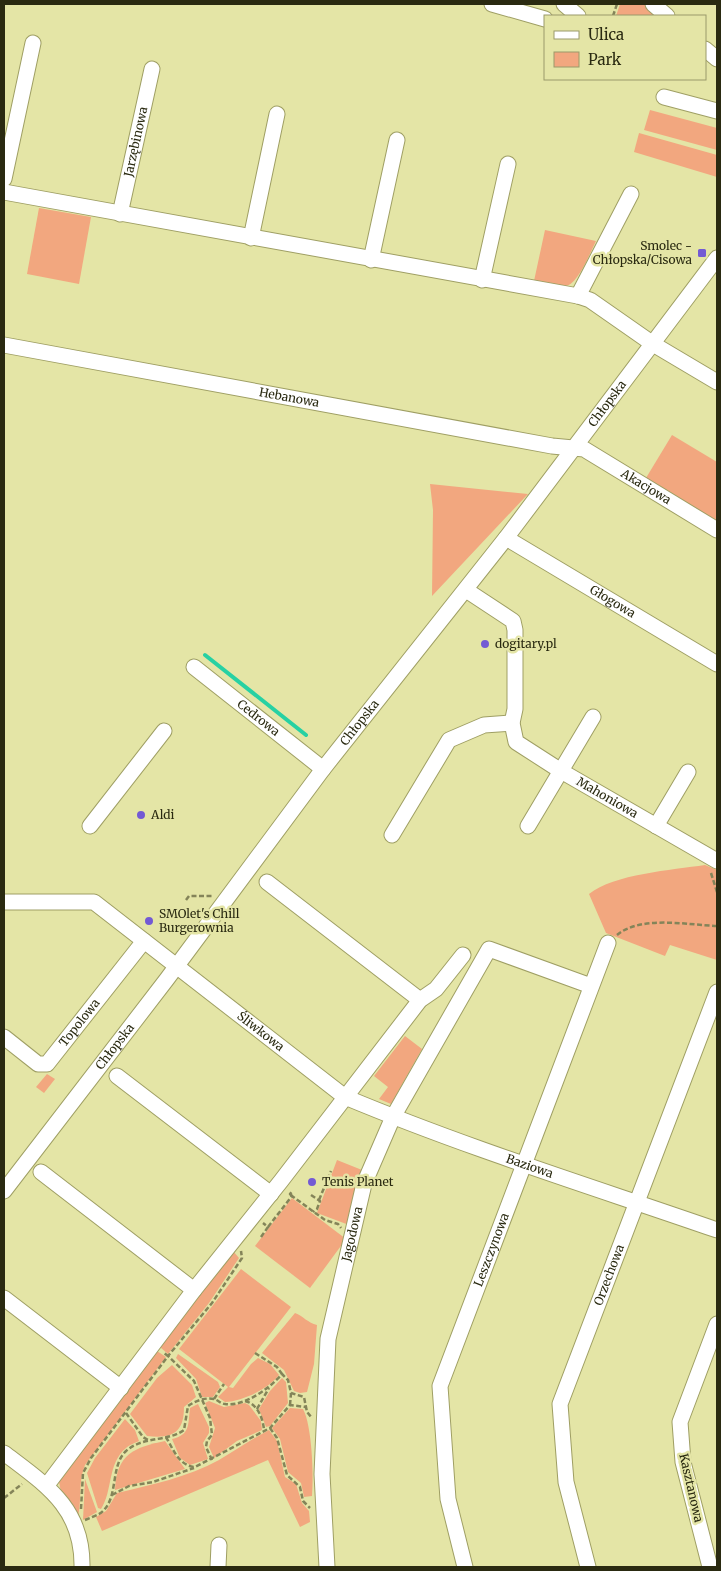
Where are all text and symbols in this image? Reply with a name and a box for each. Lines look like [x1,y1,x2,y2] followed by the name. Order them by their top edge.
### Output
[544,15,706,80] legend
[588,25,624,44] text: Ulica
[588,50,622,69] text: Park
[120,105,151,179] street label: Jarzębinowa
[593,238,693,267] place label: Smolec - Chłopska/Cisowa
[696,247,708,259] marker: Smolec - Chłopska/Cisowa
[585,377,629,429] street label: Chłopska
[258,384,321,410] street label: Hebanowa
[618,465,675,508] street label: Akacjowa
[587,582,639,621] street label: Głogowa
[495,636,557,651] place label: dogitary.pl
[479,638,491,650] marker: dogitary.pl
[234,696,283,739] street label: Cedrowa
[337,696,382,748] street label: Chłopska
[574,774,641,821] street label: Mahoniowa
[150,807,175,822] place label: Aldi
[135,809,147,821] marker: Aldi
[159,906,240,935] place label: SMOlet's Chill Burgerownia
[143,915,155,927] marker: SMOlet's Chill Burgerownia
[56,995,103,1049] street label: Topolowa
[234,1008,288,1054] street label: Śliwkowa
[92,1020,137,1072] street label: Chłopska
[504,1151,556,1181] street label: Baziowa
[322,1174,394,1189] place label: Tenis Planet
[306,1176,318,1188] marker: Tenis Planet
[338,1205,366,1264] street label: Jagodowa
[470,1210,512,1289] street label: Leszczynowa
[590,1242,627,1308] street label: Orzechowa
[676,1452,707,1524] street label: Kasztanowa

